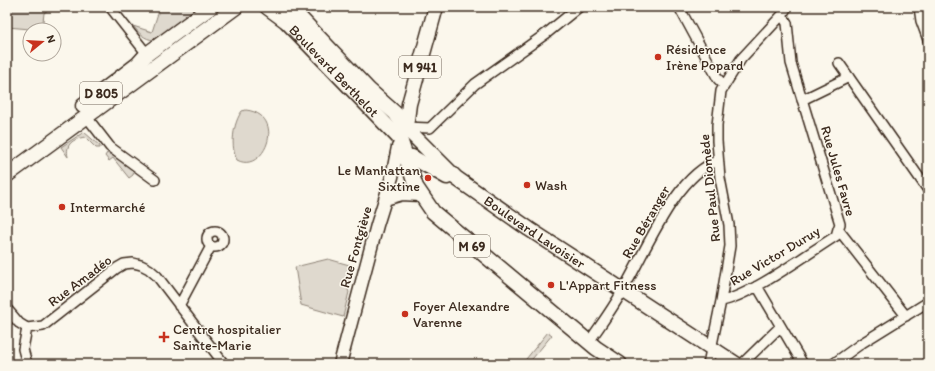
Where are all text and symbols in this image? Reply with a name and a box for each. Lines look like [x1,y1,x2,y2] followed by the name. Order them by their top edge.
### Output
[286,21,383,121] street label: Boulevard Berthelot
[22,22,62,62] north arrow
[44,34,58,45] text: N
[666,41,744,74] place label: Résidence Irène Popard
[653,52,663,62] marker: Résidence Irène Popard
[399,56,441,78] road number: M 941
[80,82,122,104] road number: D 805
[817,124,859,218] street label: Rue Jules Favre
[696,133,724,243] street label: Rue Paul Diomède
[337,162,420,195] place label: Le Manhattan Sixtine
[423,173,433,183] marker: Le Manhattan Sixtine
[535,177,567,194] place label: Wash
[522,180,532,190] marker: Wash
[618,182,674,261] street label: Rue Béranger
[481,192,589,272] street label: Boulevard Lavoisier
[70,199,146,216] place label: Intermarché
[57,202,67,212] marker: Intermarché
[336,204,376,290] street label: Rue Fontgiève
[727,222,824,290] street label: Rue Victor Duruy
[454,235,490,257] road number: M 69
[45,252,115,310] street label: Rue Amadéo
[559,277,656,294] place label: L'Appart Fitness
[546,280,556,290] marker: L'Appart Fitness
[413,298,510,331] place label: Foyer Alexandre Varenne
[400,309,410,319] marker: Foyer Alexandre Varenne
[173,321,281,354] place label: Centre hospitalier Sainte-Marie
[158,331,170,343] marker: Centre hospitalier Sainte-Marie

